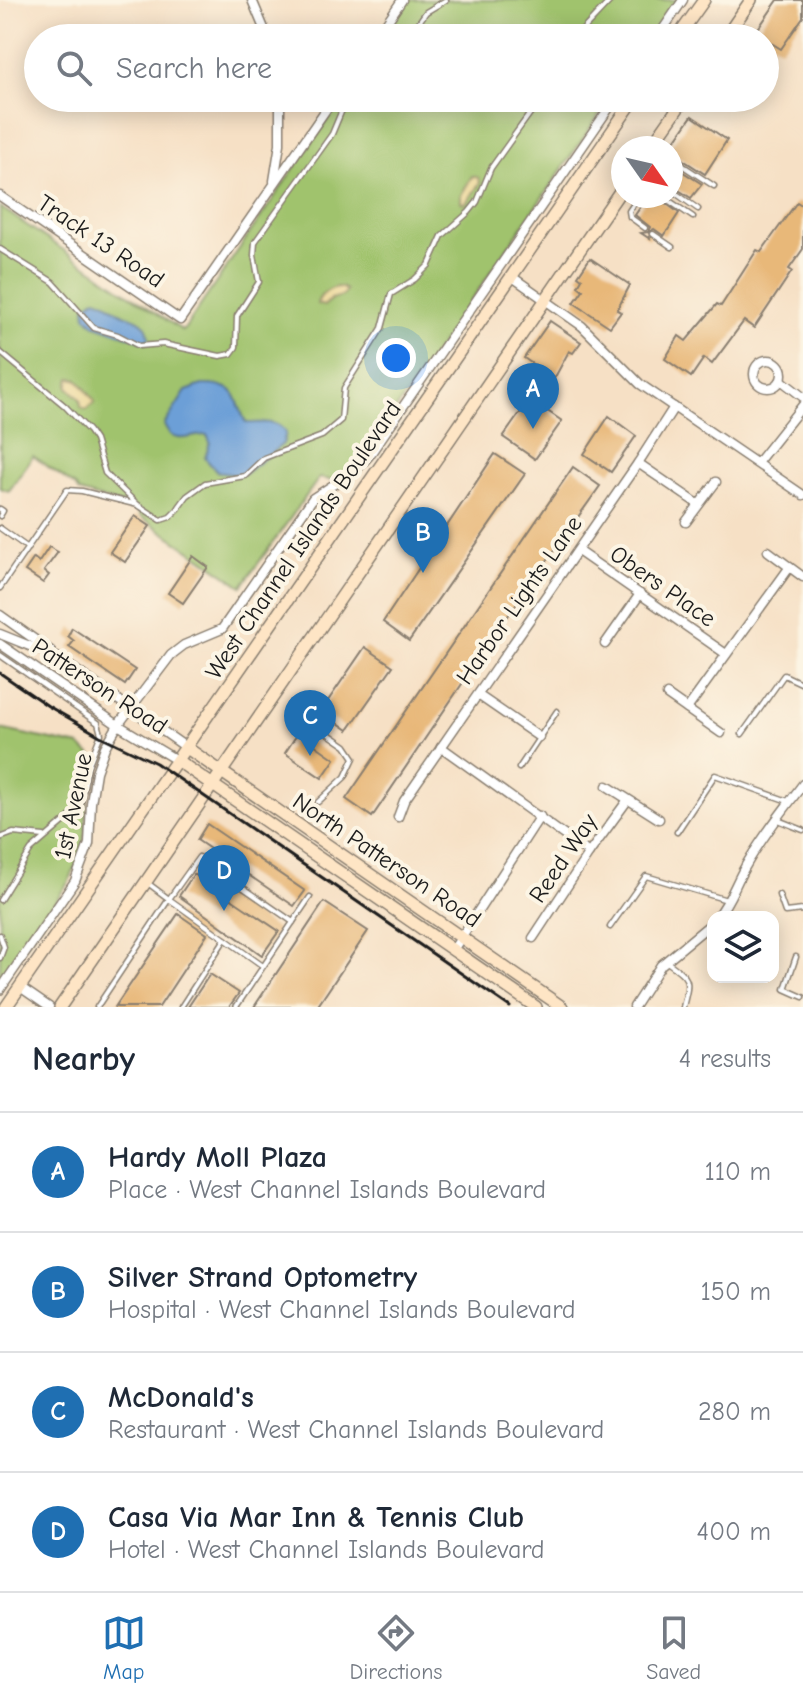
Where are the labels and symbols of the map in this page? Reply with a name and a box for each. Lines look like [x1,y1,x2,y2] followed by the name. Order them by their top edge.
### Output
[611,136,683,208] north arrow
[32,188,170,294] street label: Track 13 Road
[376,338,416,378] your location
[507,363,559,429] pin: A
[199,396,407,684] street label: West Channel Islands Boulevard
[397,507,449,573] pin: B
[450,510,588,690] street label: Harbor Lights Lane
[605,539,721,633] street label: Obers Place
[27,632,173,740] street label: Patterson Road
[284,690,336,756] pin: C
[48,751,98,861] street label: 1st Avenue
[288,787,486,933] street label: North Patterson Road
[523,808,603,908] street label: Reed Way
[198,845,250,911] pin: D

